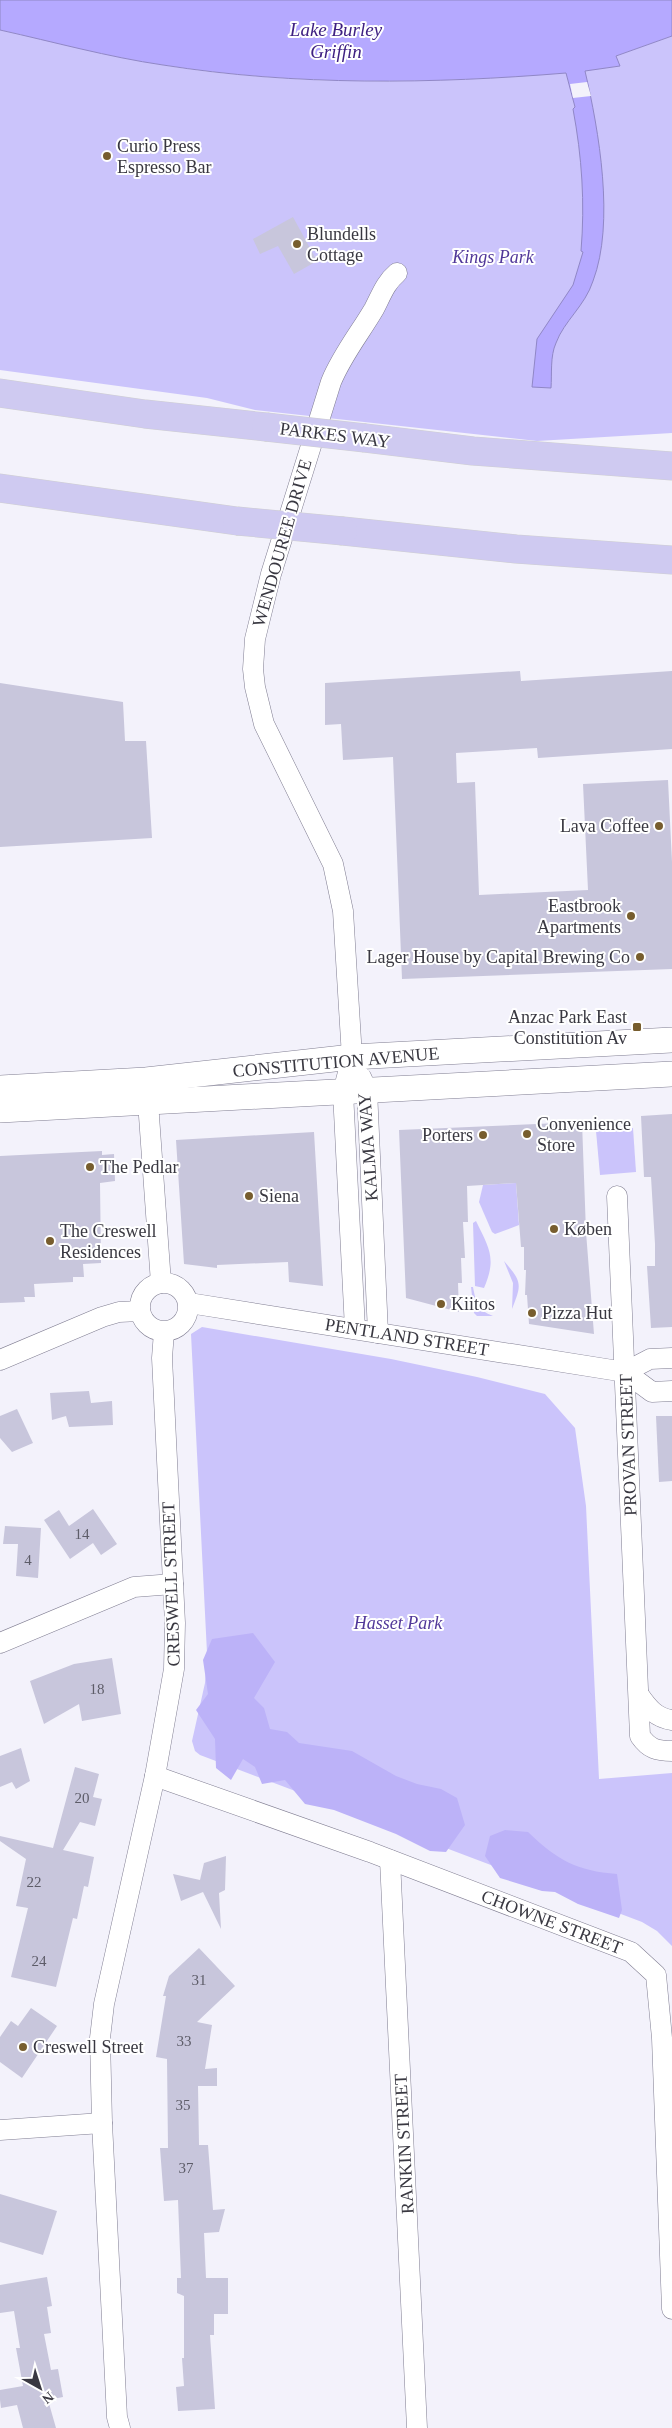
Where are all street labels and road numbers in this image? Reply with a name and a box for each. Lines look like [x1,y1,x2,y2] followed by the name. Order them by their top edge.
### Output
[279,418,391,452] street label: PARKES WAY
[248,457,316,629] street label: WENDOUREE DRIVE
[232,1043,440,1081] street label: CONSTITUTION AVENUE
[354,1092,382,1202] street label: KALMA WAY
[324,1314,490,1360] street label: PENTLAND STREET
[616,1374,640,1516] street label: PROVAN STREET
[158,1501,184,1667] street label: CRESWELL STREET
[479,1886,625,1958] street label: CHOWNE STREET
[390,2073,418,2215] street label: RANKIN STREET

